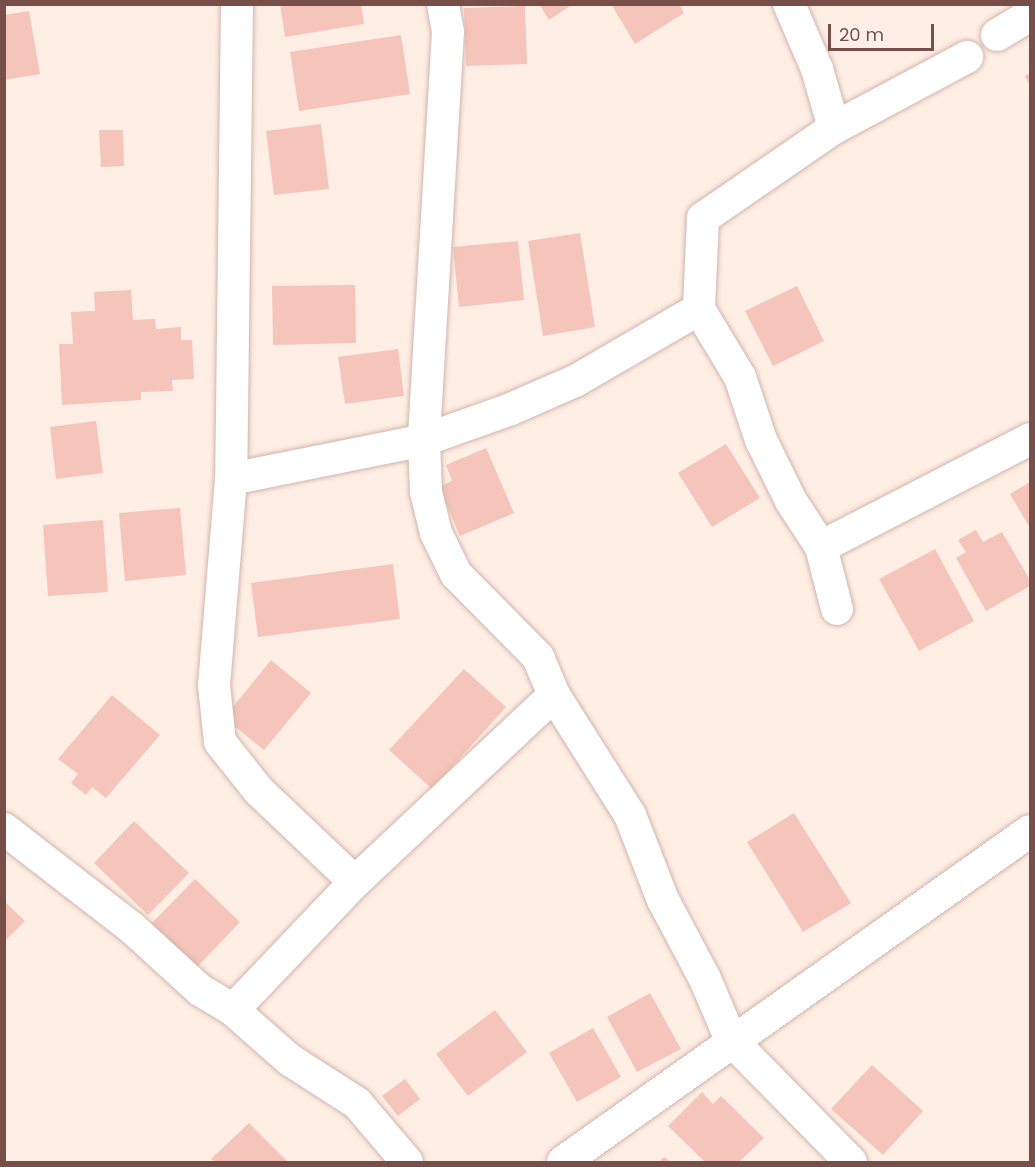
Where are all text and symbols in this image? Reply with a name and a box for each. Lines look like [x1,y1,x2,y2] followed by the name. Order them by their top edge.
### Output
[831,12,938,50] scale bar
[839,22,884,47] text: 20 m

